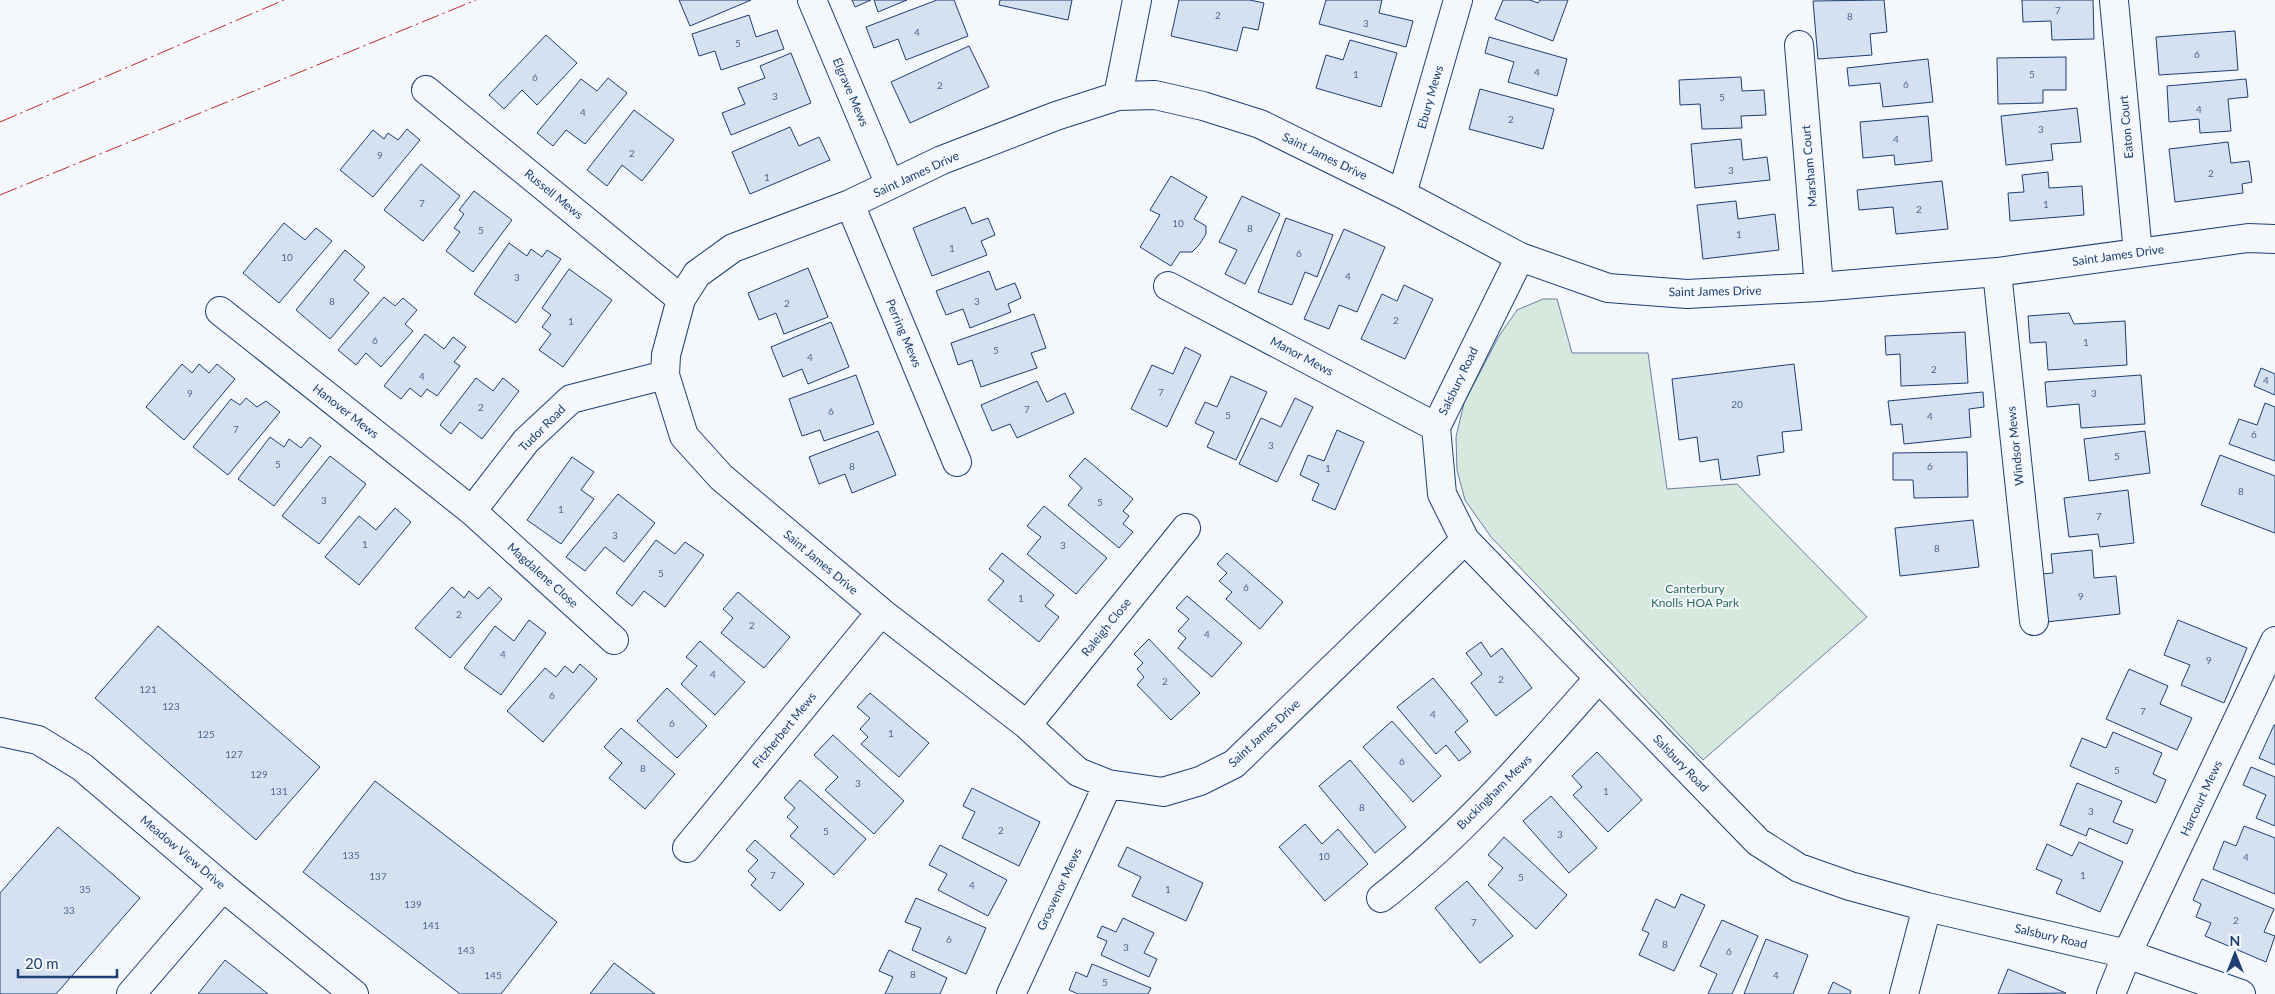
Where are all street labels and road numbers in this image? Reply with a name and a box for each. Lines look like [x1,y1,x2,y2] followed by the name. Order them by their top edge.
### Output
[830,55,872,129] street label: Elgrave Mews
[1414,63,1446,131] street label: Ebury Mews
[2116,94,2136,159] street label: Eaton Court
[1798,124,1820,208] street label: Marsham Court
[1280,129,1370,183] street label: Saint James Drive
[871,148,961,200] street label: Saint James Drive
[522,166,586,222] street label: Russell Mews
[2071,241,2165,269] street label: Saint James Drive
[1668,283,1762,299] street label: Saint James Drive
[883,297,925,369] street label: Perring Mews
[1268,333,1336,379] street label: Manor Mews
[1435,345,1481,417] street label: Salsbury Road
[310,381,382,441] street label: Hanover Mews
[516,402,568,454] street label: Tudor Road
[2003,406,2027,486] street label: Windsor Mews
[781,526,861,598] street label: Saint James Drive
[504,539,582,611] street label: Magdalene Close
[1078,595,1134,659] street label: Raleigh Close
[749,689,819,771] street label: Fitzherbert Mews
[1225,696,1303,770] street label: Saint James Drive
[1650,731,1712,795] street label: Salsbury Road
[1454,752,1534,832] street label: Buckingham Mews
[2177,758,2225,838] street label: Harcourt Mews
[137,812,229,892] street label: Meadow View Drive
[1033,845,1085,933] street label: Grosvenor Mews
[2013,920,2089,952] street label: Salsbury Road

